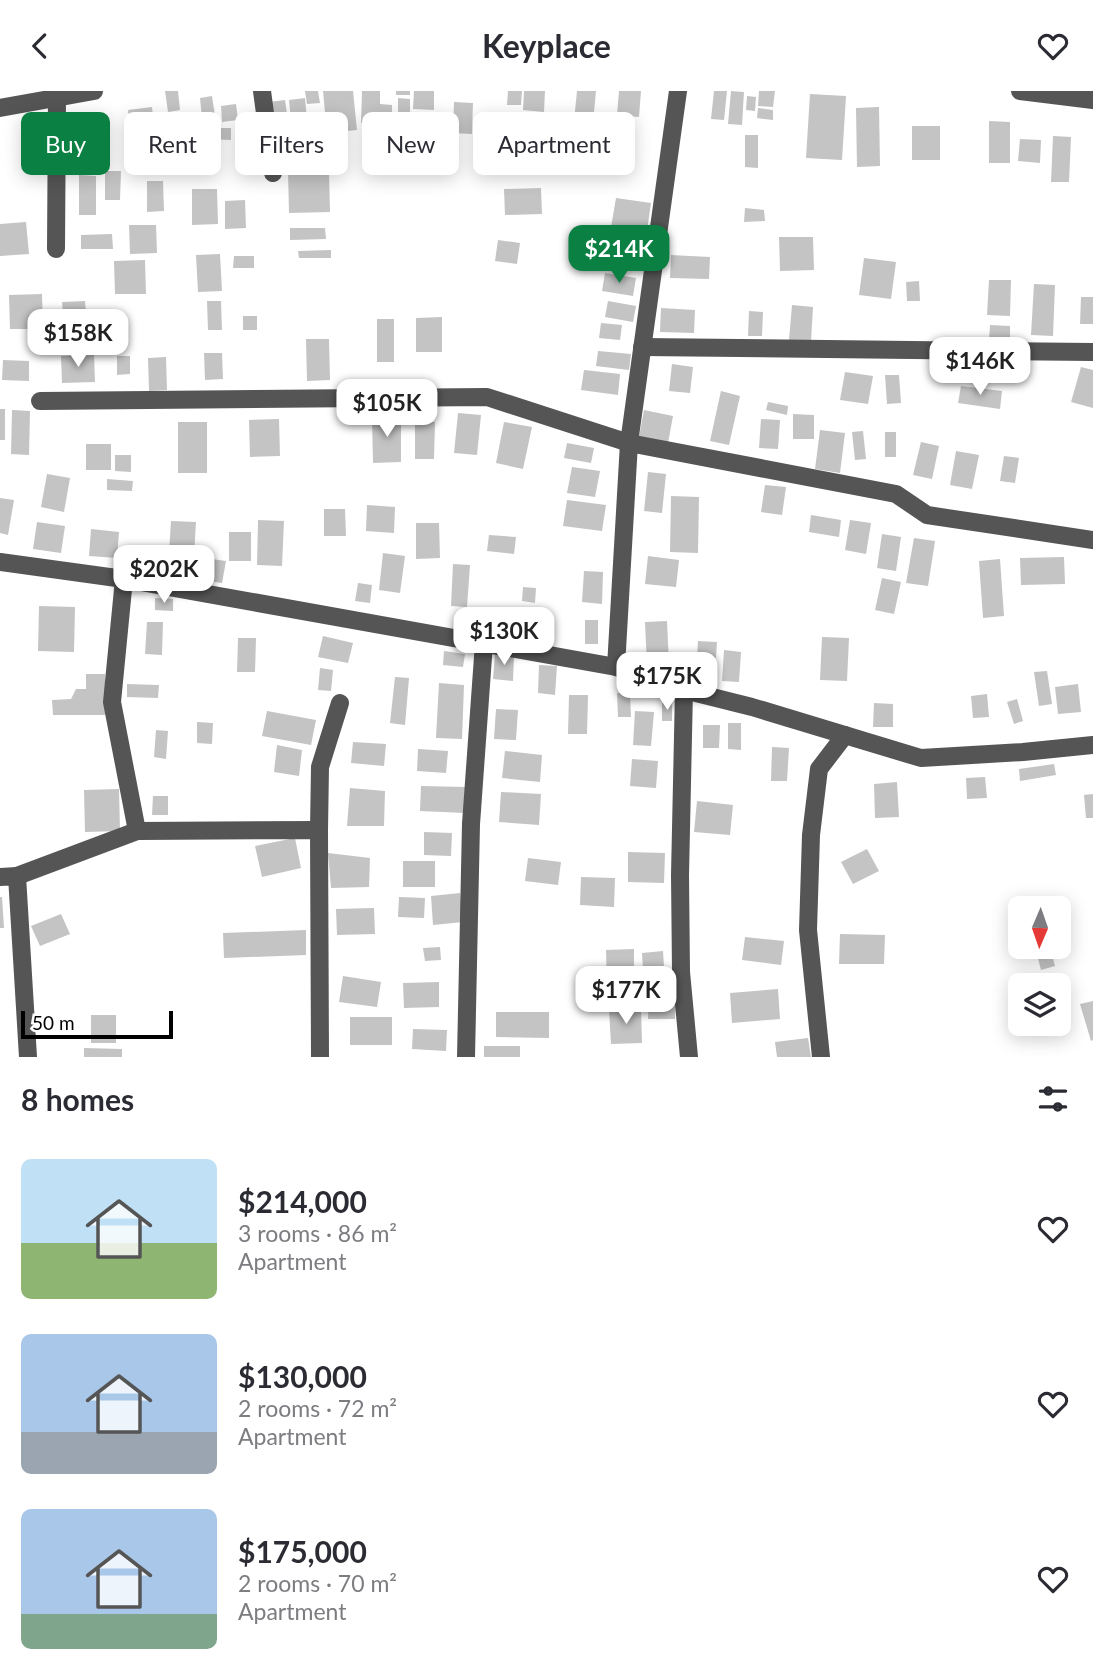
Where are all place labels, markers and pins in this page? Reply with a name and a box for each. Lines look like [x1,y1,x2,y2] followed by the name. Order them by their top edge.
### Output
[570,225,668,285] pin: $214K
[29,309,127,369] pin: $158K
[931,337,1029,397] pin: $146K
[338,379,436,439] pin: $105K
[115,545,213,605] pin: $202K
[455,607,553,667] pin: $130K
[618,653,716,712] pin: $175K
[577,967,675,1026] pin: $177K

